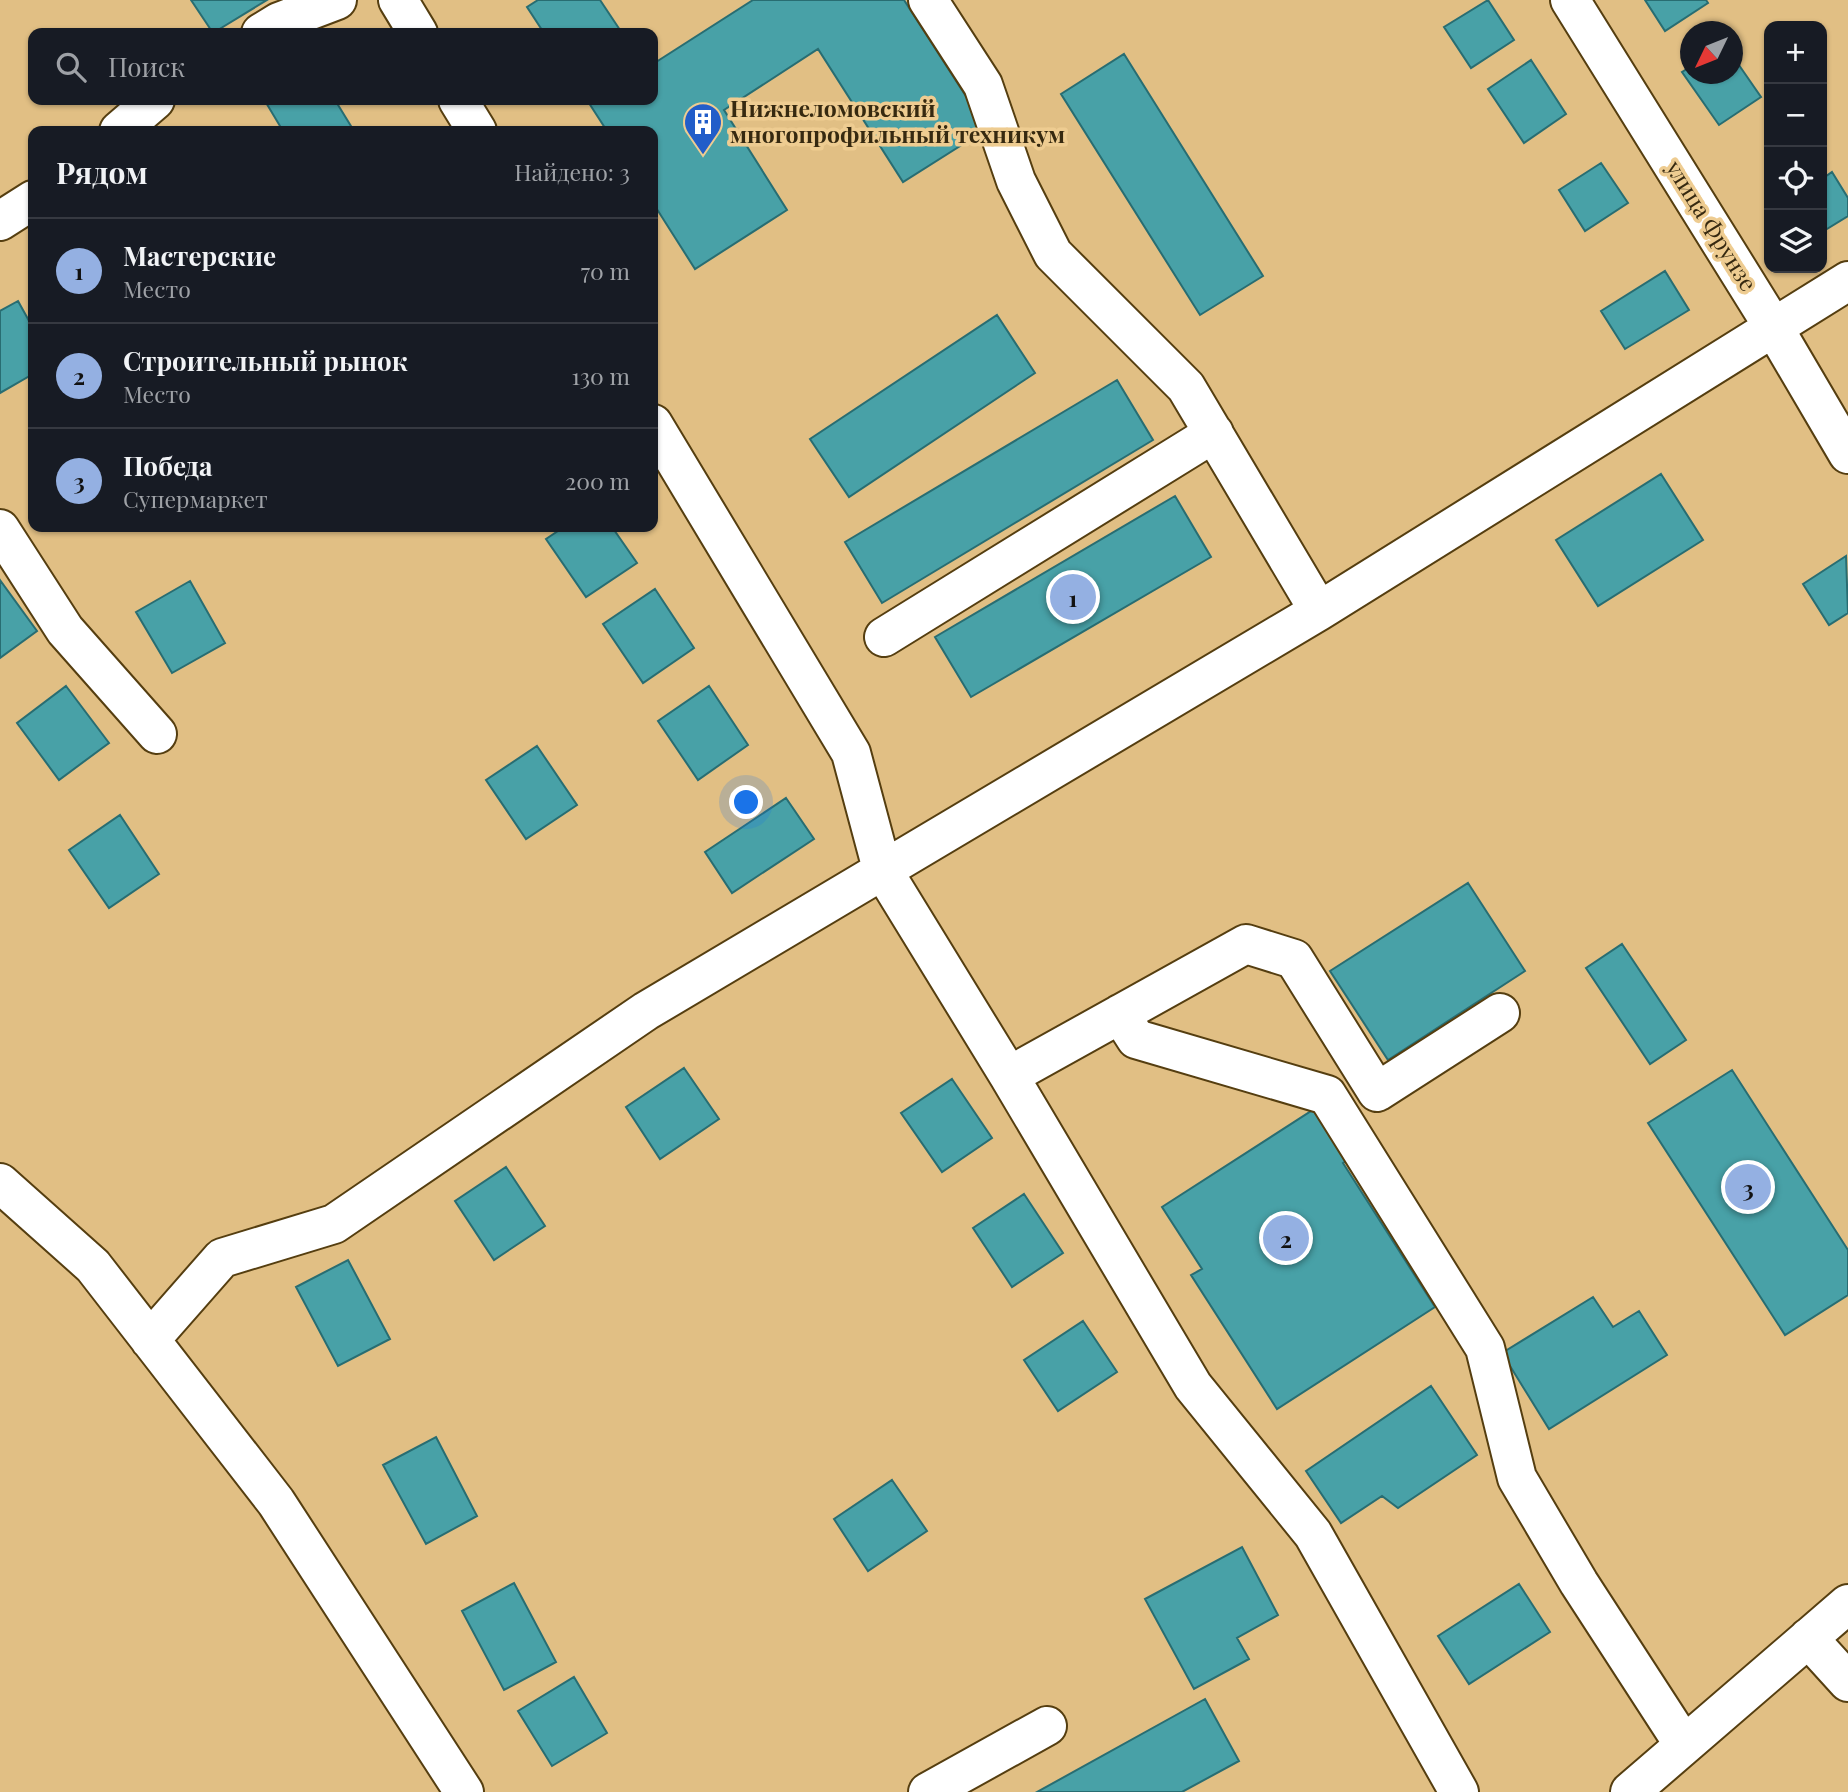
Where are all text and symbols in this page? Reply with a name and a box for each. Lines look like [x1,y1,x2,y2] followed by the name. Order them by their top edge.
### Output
[1680,21,1743,84] north arrow
[1764,21,1827,273] map controls
[1764,21,1827,84] button: +
[28,28,658,105] search box
[52,48,90,86] icon: search
[108,49,185,84] text: Поиск
[1764,84,1827,147] button: −
[730,92,1065,149] place label: Нижнеломовский многопрофильный техникум
[682,101,724,156] building icon: Нижнеломовский многопрофильный техникум
[1764,147,1827,210] button: locate
[56,152,148,192] text: Рядом
[1659,153,1765,296] street label: улица Фрунзе
[514,156,630,187] text: Найдено: 3
[1764,210,1827,273] button: layers
[123,238,276,273] text: Мастерские
[75,255,83,286] text: 1
[581,255,630,286] text: 70 m
[123,273,191,304] text: Место
[123,343,408,378] text: Строительный рынок
[73,360,85,391] text: 2
[572,360,630,391] text: 130 m
[123,378,191,409] text: Место
[123,448,212,483] text: Победа
[73,465,85,496] text: 3
[565,465,630,496] text: 200 m
[123,483,268,514] text: Супермаркет
[1050,571,1096,623] pin: 1
[729,785,763,819] your location
[1725,1161,1771,1213] pin: 3
[1263,1212,1309,1264] pin: 2

